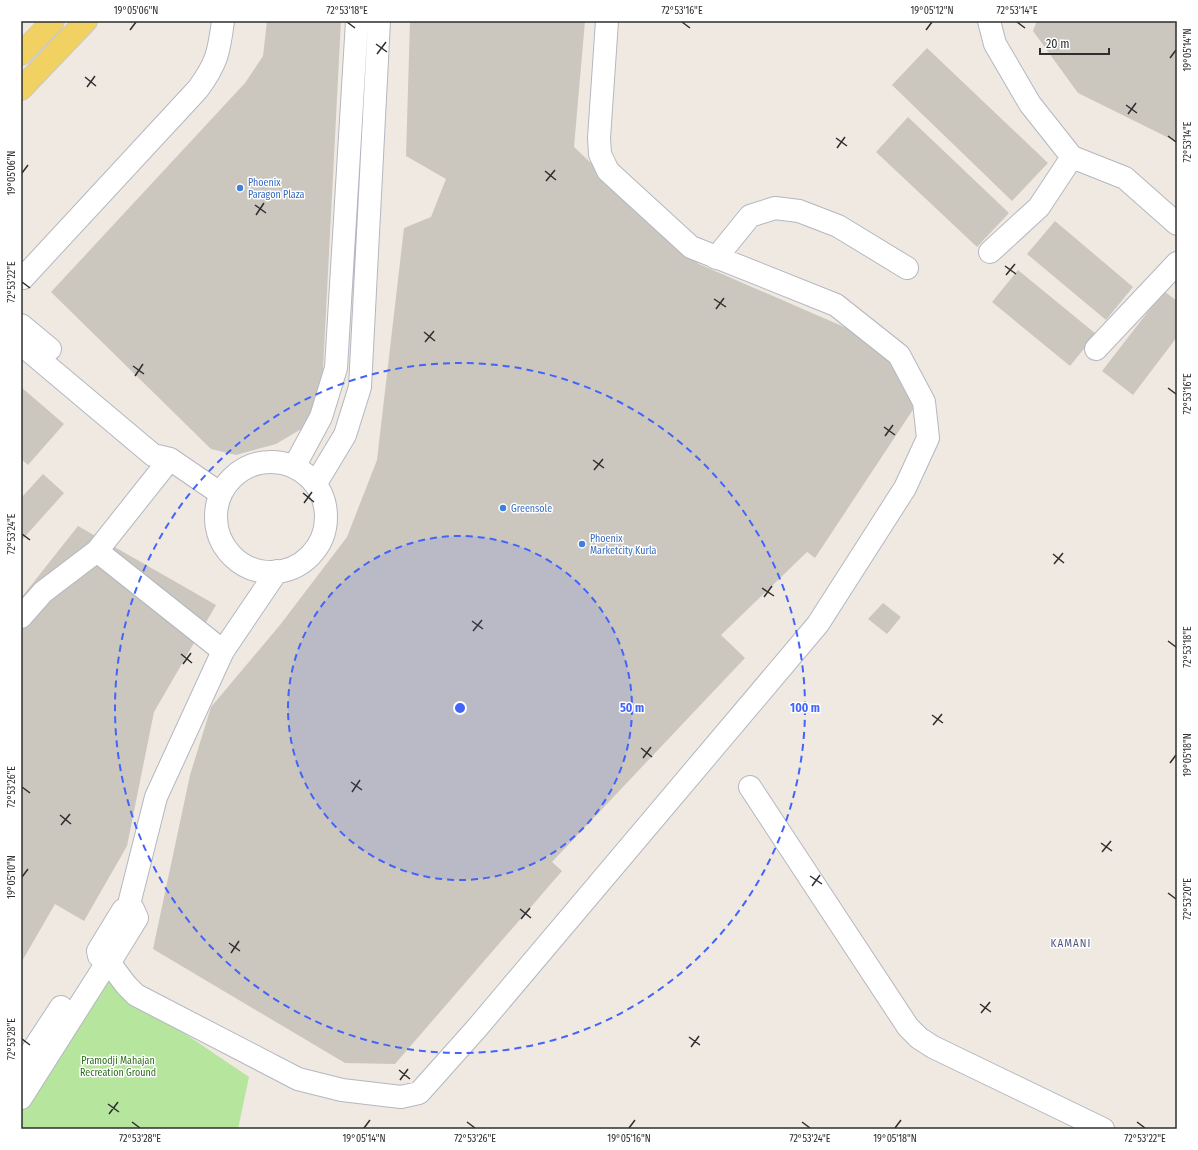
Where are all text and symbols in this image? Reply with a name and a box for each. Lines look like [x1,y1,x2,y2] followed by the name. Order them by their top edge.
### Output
[114,5,158,17] text: 19°05'06"N
[326,5,368,17] text: 72°53'18"E
[661,5,703,17] text: 72°53'16"E
[910,5,954,17] text: 19°05'12"N
[997,5,1038,17] text: 72°53'14"E
[1182,28,1194,72] text: 19°05'14"N
[1040,30,1109,56] scale bar
[1046,37,1070,51] text: 20 m
[1182,121,1194,162] text: 72°53'14"E
[6,151,18,195] text: 19°05'06"N
[248,177,304,201] place label: Phoenix Paragon Plaza
[235,183,245,193] marker: Phoenix Paragon Plaza
[6,261,18,303] text: 72°53'22"E
[1182,373,1194,415] text: 72°53'16"E
[498,503,508,513] marker: Greensole
[511,503,552,515] place label: Greensole
[6,513,18,555] text: 72°53'24"E
[590,533,656,557] place label: Phoenix Marketcity Kurla
[577,539,587,549] marker: Phoenix Marketcity Kurla
[1182,626,1194,668] text: 72°53'18"E
[453,701,467,715] centre of rings
[620,701,644,715] text: 50 m
[790,701,820,715] text: 100 m
[1182,733,1194,777] text: 19°05'18"N
[6,766,18,808] text: 72°53'26"E
[6,855,18,899] text: 19°05'10"N
[1182,878,1194,920] text: 72°53'20"E
[1051,937,1091,950] district label: KAMANI
[6,1018,18,1060] text: 72°53'28"E
[80,1055,156,1079] park label: Pramodji Mahajan Recreation Ground
[119,1133,161,1145] text: 72°53'28"E
[342,1133,386,1145] text: 19°05'14"N
[454,1133,496,1145] text: 72°53'26"E
[607,1133,651,1145] text: 19°05'16"N
[789,1133,831,1145] text: 72°53'24"E
[873,1133,917,1145] text: 19°05'18"N
[1124,1133,1166,1145] text: 72°53'22"E

